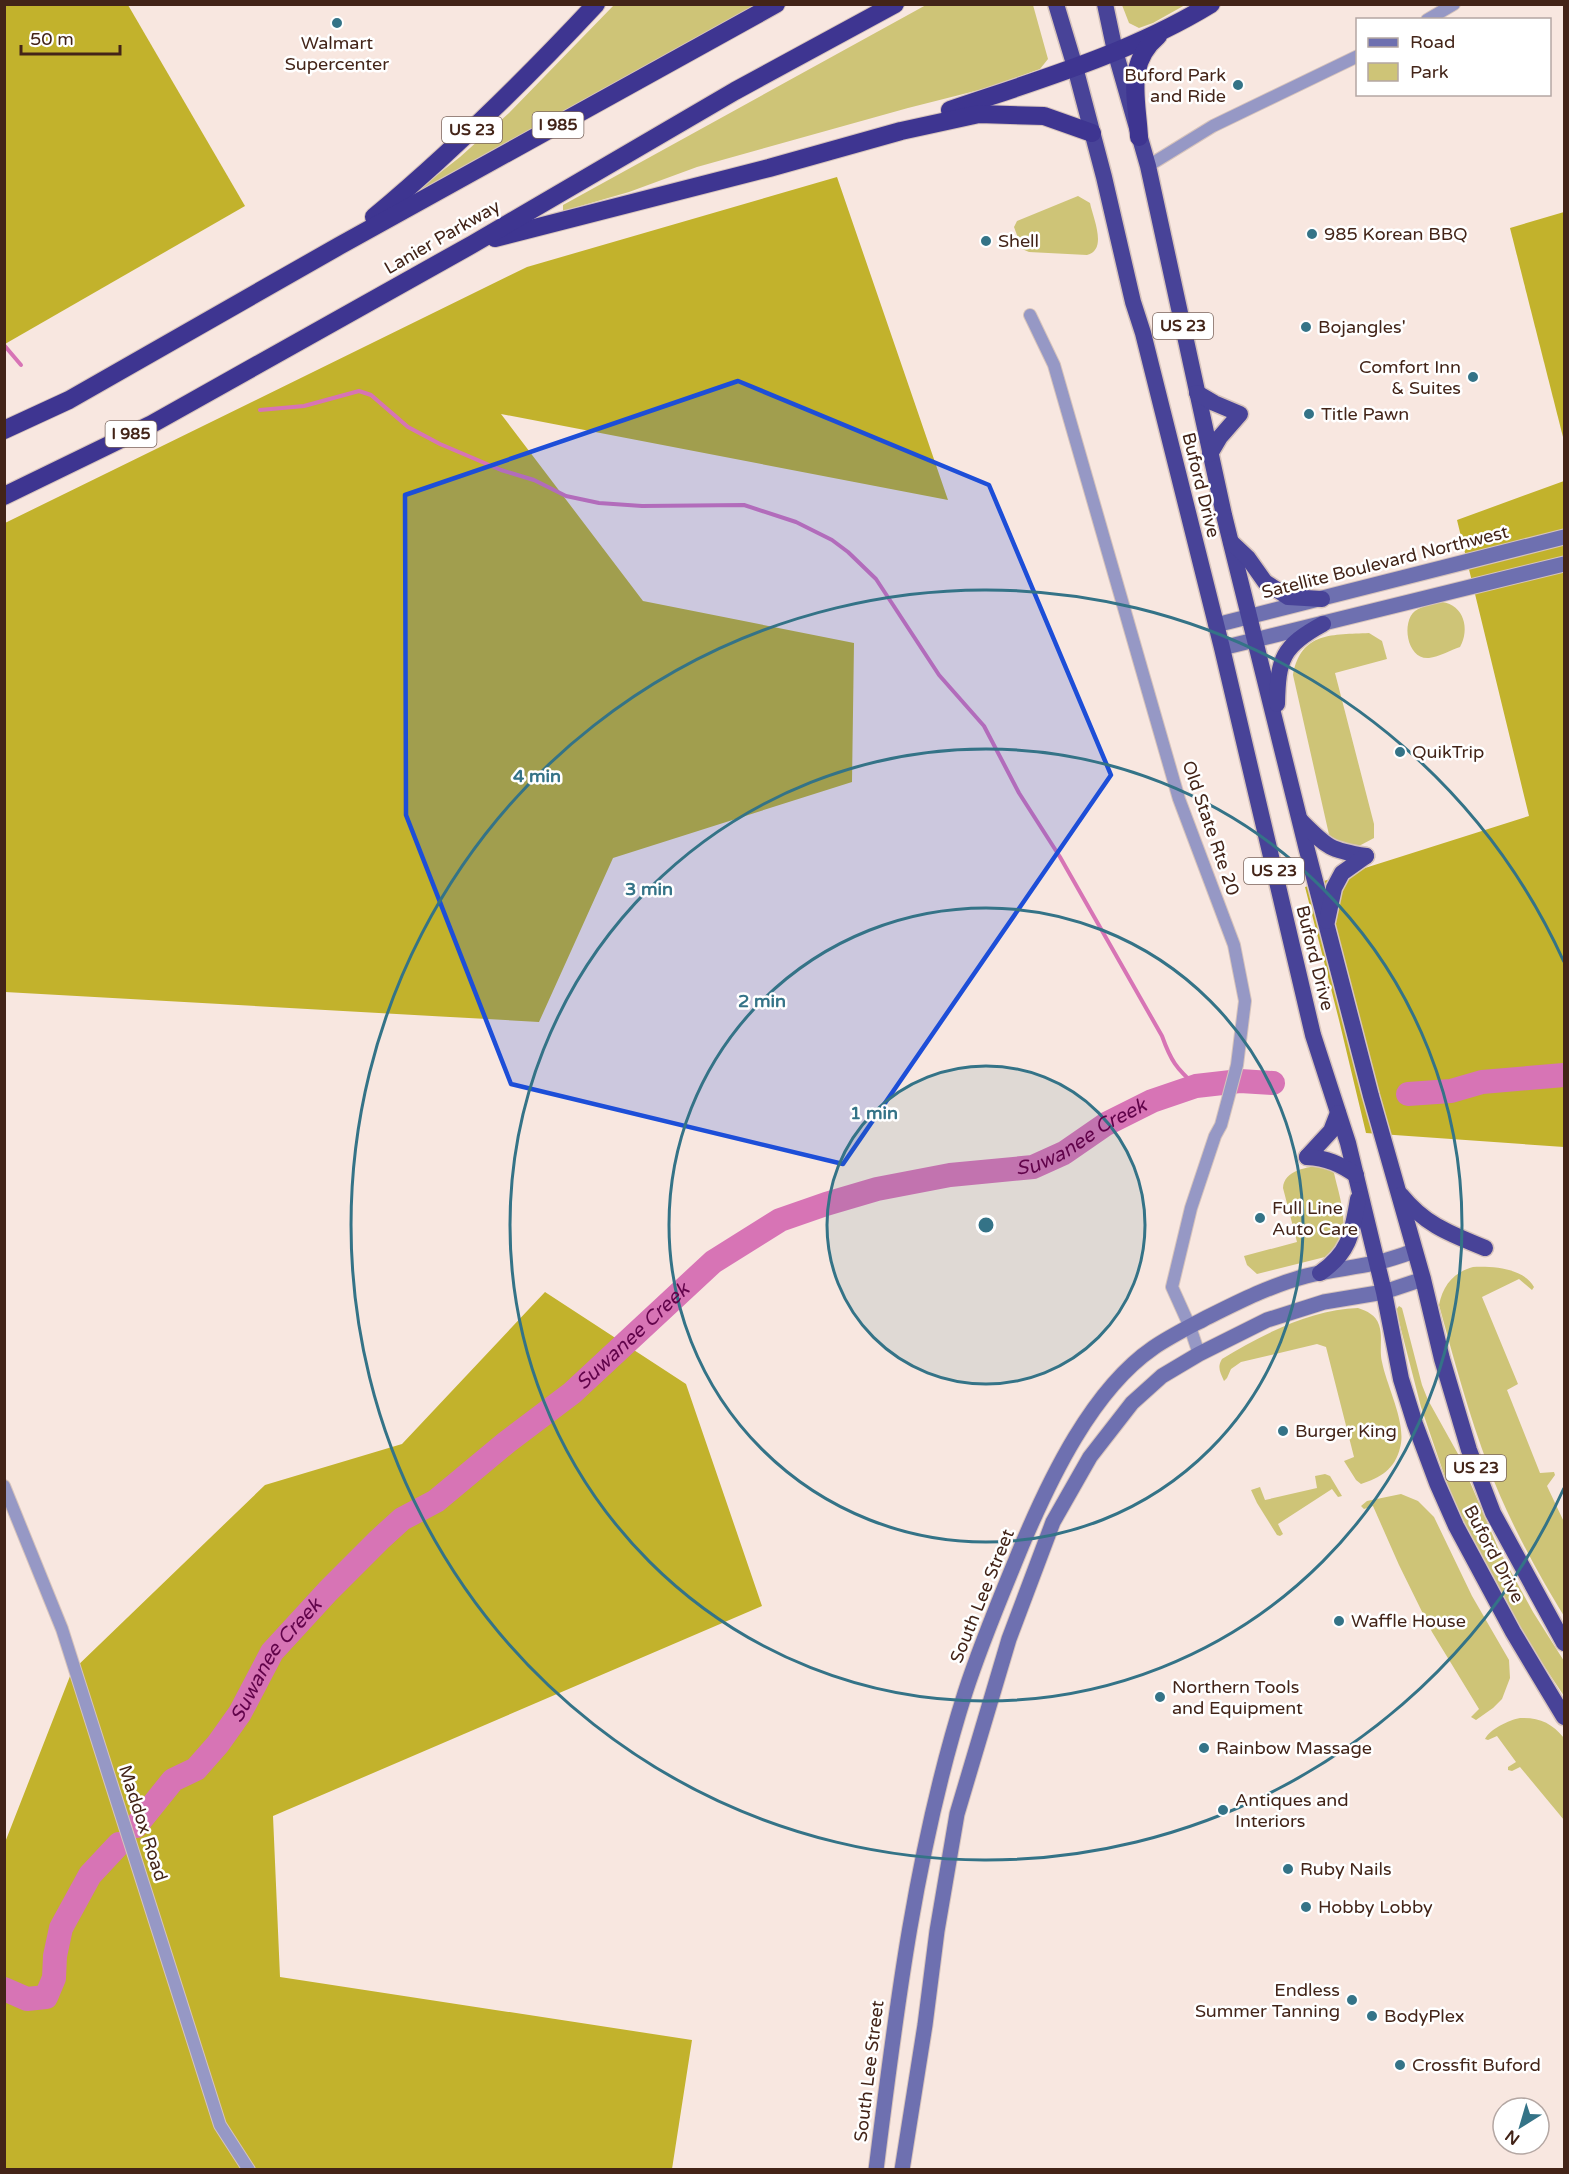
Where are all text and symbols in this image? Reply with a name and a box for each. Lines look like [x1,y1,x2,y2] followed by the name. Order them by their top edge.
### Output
[330,16,344,30] marker: Walmart Supercenter
[21,18,120,56] scale bar
[1356,18,1551,96] legend
[30,28,74,50] text: 50 m
[1410,31,1455,53] text: Road
[285,32,389,75] place label: Walmart Supercenter
[1410,61,1449,83] text: Park
[1124,64,1226,107] place label: Buford Park and Ride
[1231,78,1245,92] marker: Buford Park and Ride
[532,112,584,138] road number: I 985
[442,117,502,143] road number: US 23
[380,195,504,279] street label: Lanier Parkway
[1324,223,1468,245] place label: 985 Korean BBQ
[1305,227,1319,241] marker: 985 Korean BBQ
[998,230,1039,252] place label: Shell
[979,234,993,248] marker: Shell
[1153,313,1213,339] road number: US 23
[1318,316,1406,338] place label: Bojangles'
[1299,320,1313,334] marker: Bojangles'
[1359,356,1461,399] place label: Comfort Inn & Suites
[1466,370,1480,384] marker: Comfort Inn & Suites
[1321,403,1409,425] place label: Title Pawn
[1302,407,1316,421] marker: Title Pawn
[106,421,156,447] road number: I 985
[1177,430,1225,540] street label: Buford Drive
[1259,521,1511,603] street label: Satellite Boulevard Northwest
[1412,741,1484,763] place label: QuikTrip
[1393,745,1407,759] marker: QuikTrip
[1178,758,1244,898] street label: Old State Rte 20
[513,765,561,787] text: 4 min
[1244,858,1304,884] road number: US 23
[625,878,673,900] text: 3 min
[1291,903,1339,1013] street label: Buford Drive
[738,990,786,1012] text: 2 min
[1015,1093,1152,1181] water label: Suwanee Creek
[850,1102,898,1124] text: 1 min
[1272,1197,1358,1240] place label: Full Line Auto Care
[1253,1211,1267,1225] marker: Full Line Auto Care
[976,1215,996,1235] centre of rings
[571,1277,696,1395] water label: Suwanee Creek
[1295,1420,1397,1442] place label: Burger King
[1276,1424,1290,1438] marker: Burger King
[1446,1455,1506,1481] road number: US 23
[1459,1501,1529,1607] street label: Buford Drive
[945,1526,1019,1666] street label: South Lee Street
[225,1592,328,1727] water label: Suwanee Creek
[1351,1610,1466,1632] place label: Waffle House
[1332,1614,1346,1628] marker: Waffle House
[1172,1676,1303,1719] place label: Northern Tools and Equipment
[1153,1690,1167,1704] marker: Northern Tools and Equipment
[1216,1737,1372,1759] place label: Rainbow Massage
[1197,1741,1211,1755] marker: Rainbow Massage
[114,1762,172,1884] street label: Maddox Road
[1235,1789,1349,1832] place label: Antiques and Interiors
[1216,1803,1230,1817] marker: Antiques and Interiors
[1300,1858,1392,1880] place label: Ruby Nails
[1281,1862,1295,1876] marker: Ruby Nails
[1318,1896,1433,1918] place label: Hobby Lobby
[1299,1900,1313,1914] marker: Hobby Lobby
[1195,1979,1340,2022] place label: Endless Summer Tanning
[1345,1993,1359,2007] marker: Endless Summer Tanning
[849,1999,889,2143] street label: South Lee Street
[1384,2005,1464,2027] place label: BodyPlex
[1365,2009,1379,2023] marker: BodyPlex
[1412,2054,1541,2076] place label: Crossfit Buford
[1393,2058,1407,2072] marker: Crossfit Buford
[1491,2096,1551,2156] north arrow
[1501,2125,1524,2149] text: N

